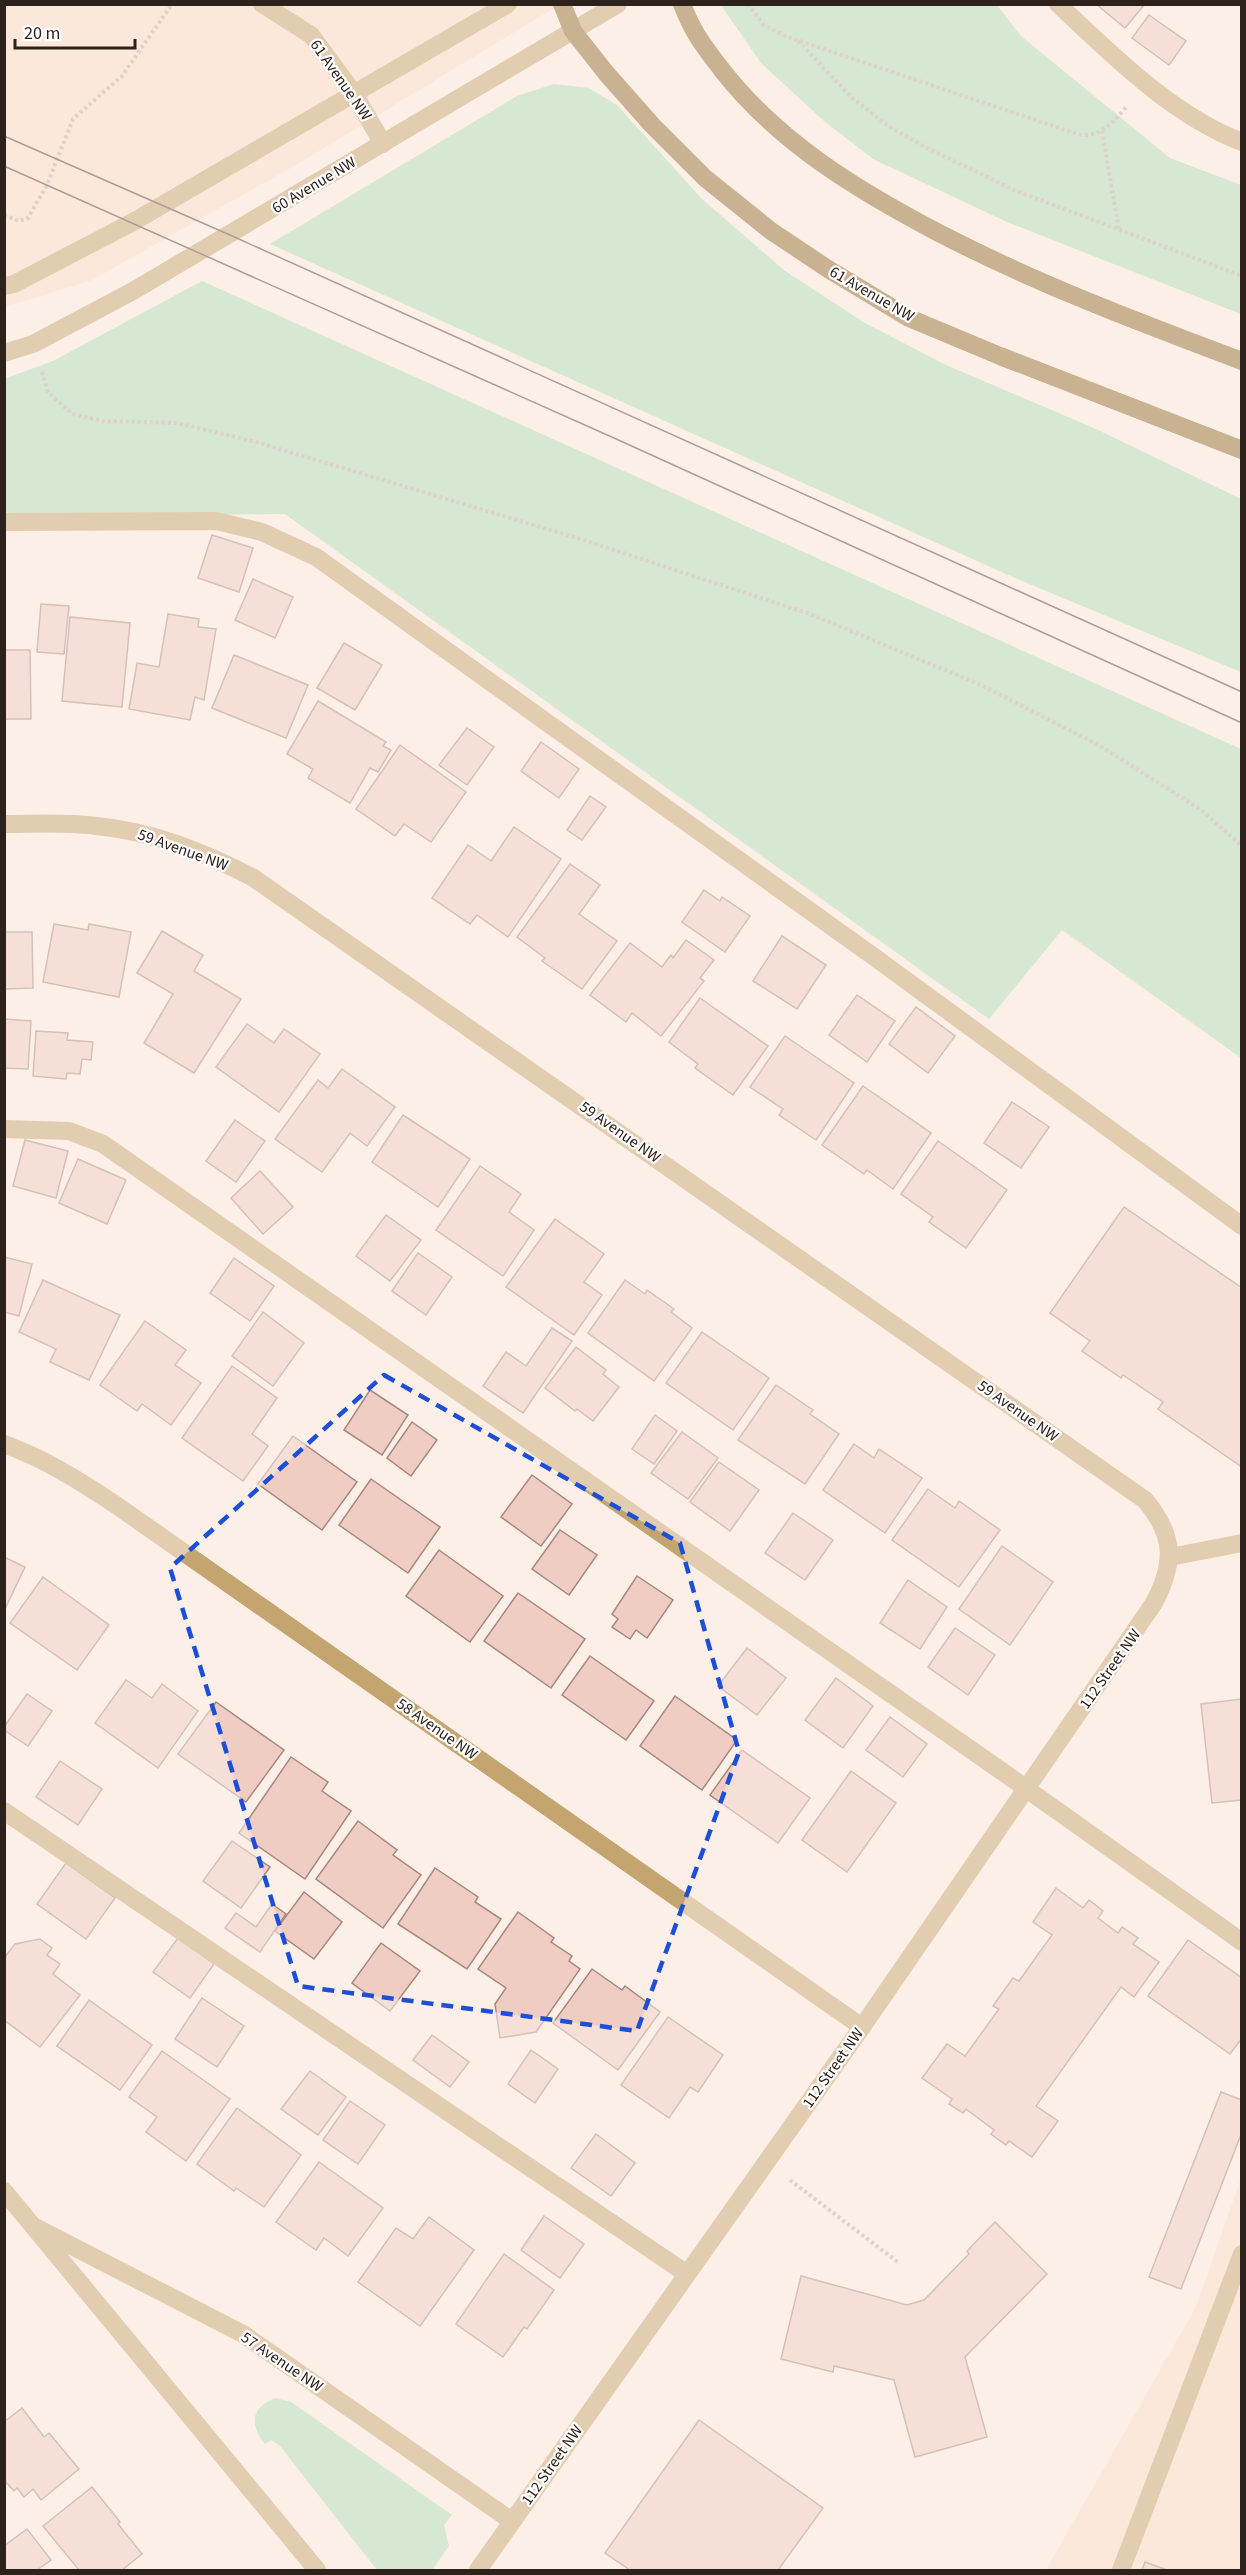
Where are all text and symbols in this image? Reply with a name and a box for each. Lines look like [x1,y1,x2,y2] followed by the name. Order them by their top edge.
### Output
[15,12,135,50] scale bar
[24,21,60,46] text: 20 m
[305,35,377,125] street label: 61 Avenue NW
[268,151,361,219] street label: 60 Avenue NW
[826,261,919,327] street label: 61 Avenue NW
[135,823,232,877] street label: 59 Avenue NW
[575,1096,665,1168] street label: 59 Avenue NW
[973,1375,1063,1447] street label: 59 Avenue NW
[1074,1624,1146,1714] street label: 112 Street NW
[392,1693,482,1765] street label: 58 Avenue NW
[797,2023,869,2113] street label: 112 Street NW
[237,2326,328,2398] street label: 57 Avenue NW
[516,2420,588,2510] street label: 112 Street NW

